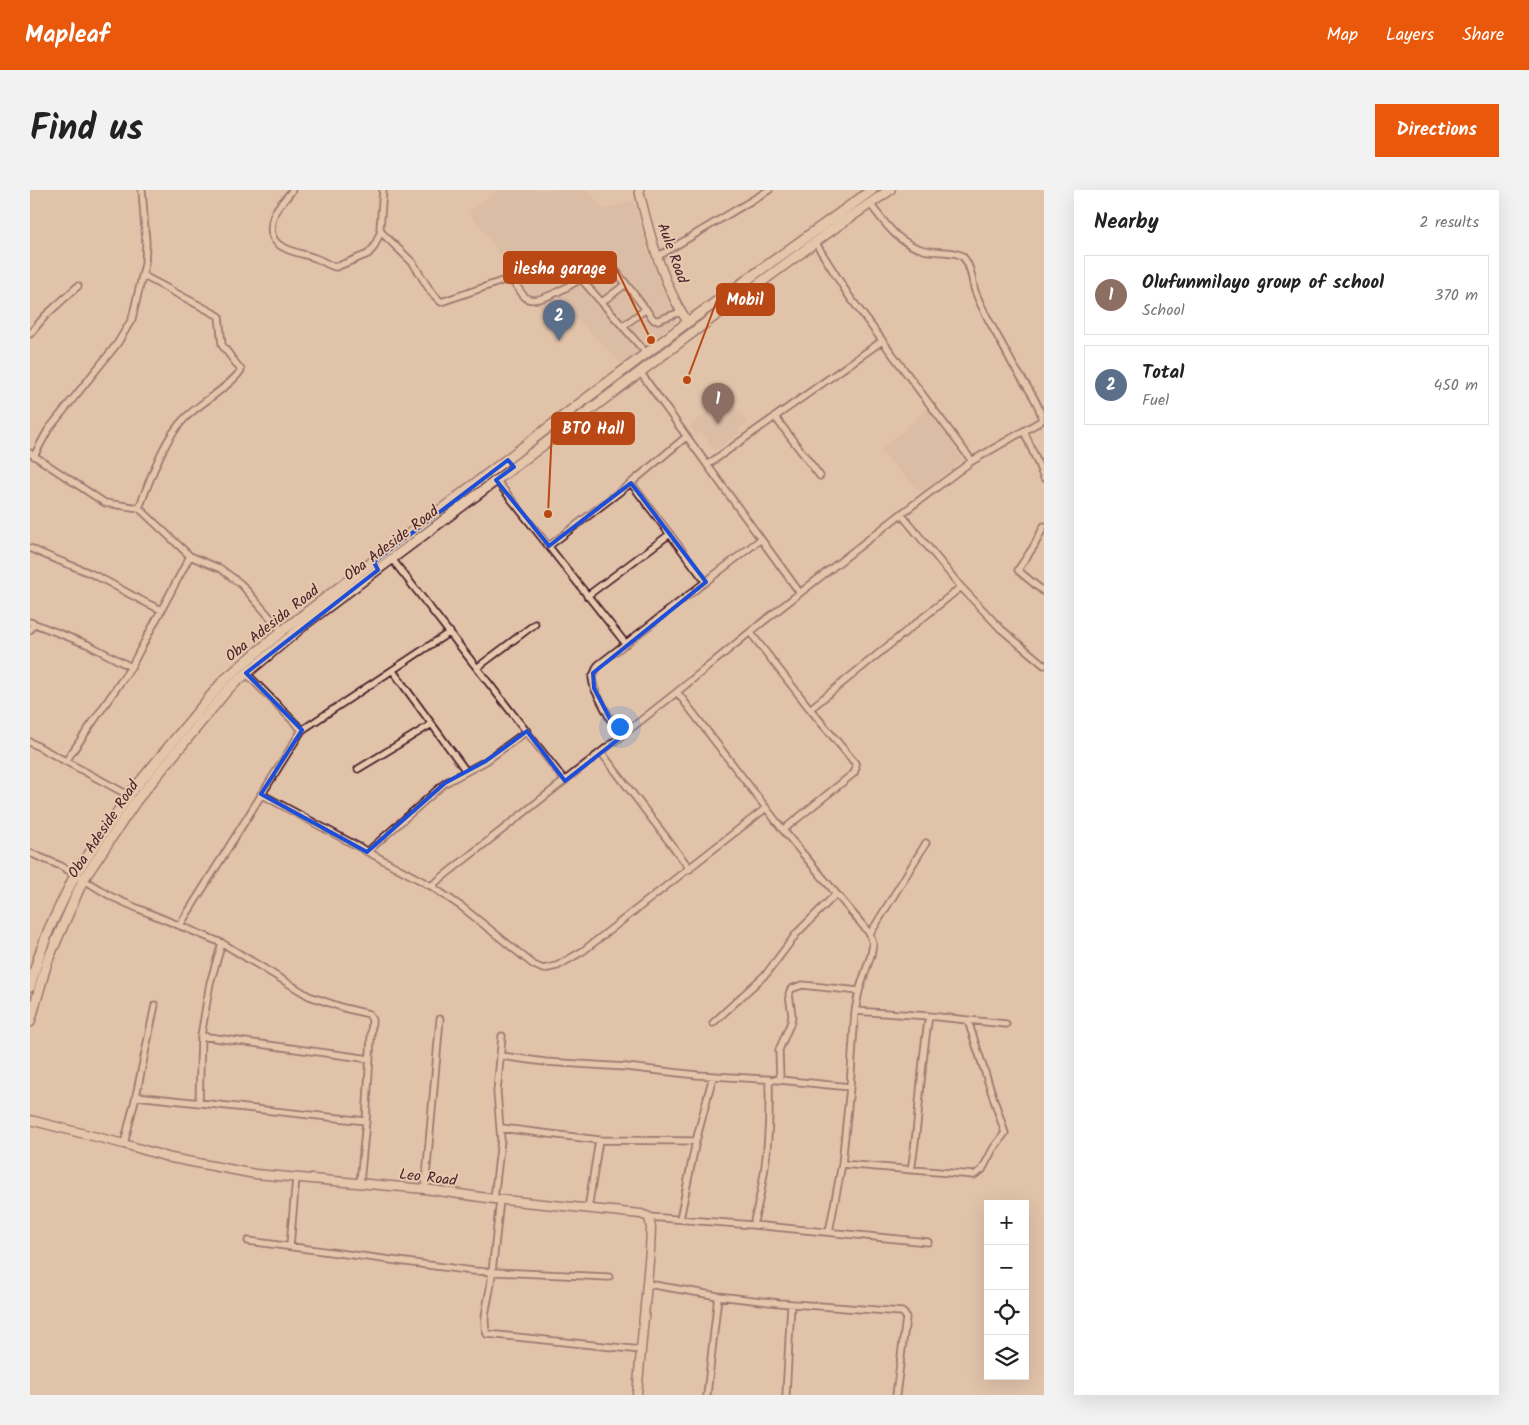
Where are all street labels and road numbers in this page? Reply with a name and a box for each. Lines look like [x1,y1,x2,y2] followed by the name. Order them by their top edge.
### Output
[650,220,694,287] street label: Aule Road
[339,500,445,588] street label: Oba Adeside Road
[220,579,325,668] street label: Oba Adesida Road
[62,775,146,883] street label: Oba Adeside Road
[398,1163,459,1193] street label: Leo Road

